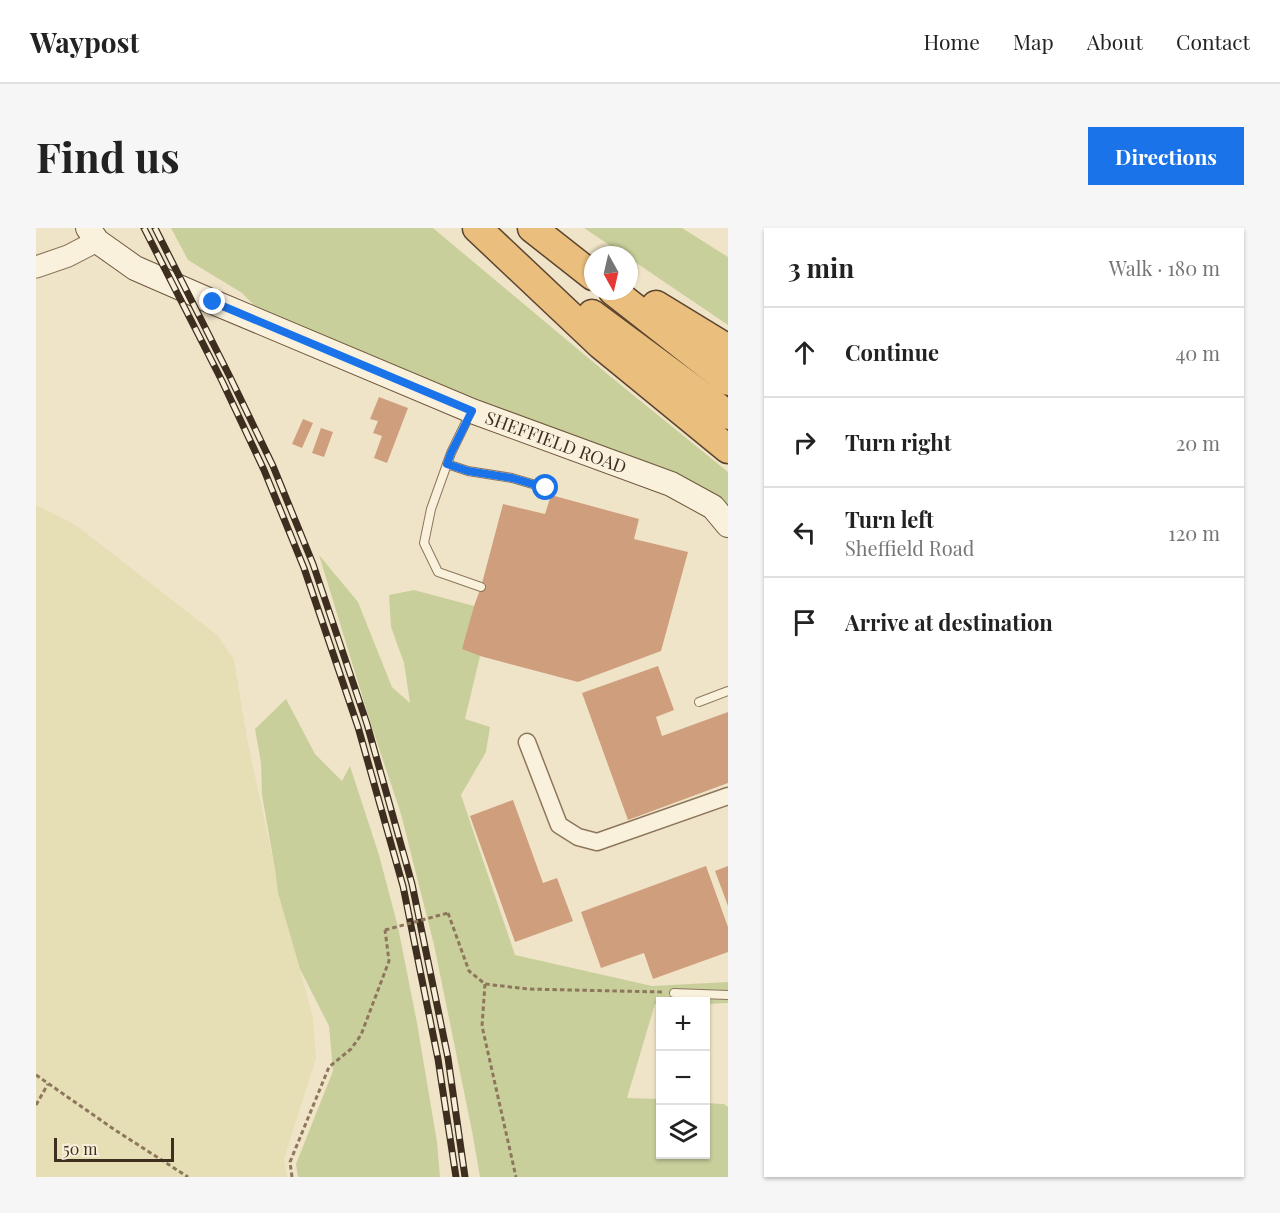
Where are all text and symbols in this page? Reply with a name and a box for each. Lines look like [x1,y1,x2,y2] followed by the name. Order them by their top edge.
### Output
[30,23,139,60] text: Waypost
[924,27,980,55] text: Home
[1013,27,1054,55] text: Map
[1087,27,1143,55] text: About
[1176,27,1250,55] text: Contact
[1088,127,1244,185] button: Directions
[36,128,180,184] text: Find us
[584,246,638,300] north arrow
[788,250,854,285] text: 3 min
[1109,254,1220,281] text: Walk · 180 m
[199,288,225,314] route end
[788,336,821,369] icon: ahead
[845,337,939,367] text: Continue
[1175,339,1220,366] text: 40 m
[482,405,630,479] street label: SHEFFIELD ROAD
[788,426,821,459] icon: right
[845,427,951,457] text: Turn right
[1176,429,1220,456] text: 20 m
[532,474,558,500] route start
[845,504,934,534] text: Turn left
[788,516,821,549] icon: left
[1168,519,1220,546] text: 120 m
[845,534,974,561] text: Sheffield Road
[788,606,821,639] icon: arrive
[845,607,1053,637] text: Arrive at destination
[656,997,710,1159] map controls
[656,997,710,1051] button: +
[656,1051,710,1105] button: −
[656,1105,710,1159] button: layers
[54,1135,174,1162] scale bar
[63,1138,97,1159] text: 50 m

